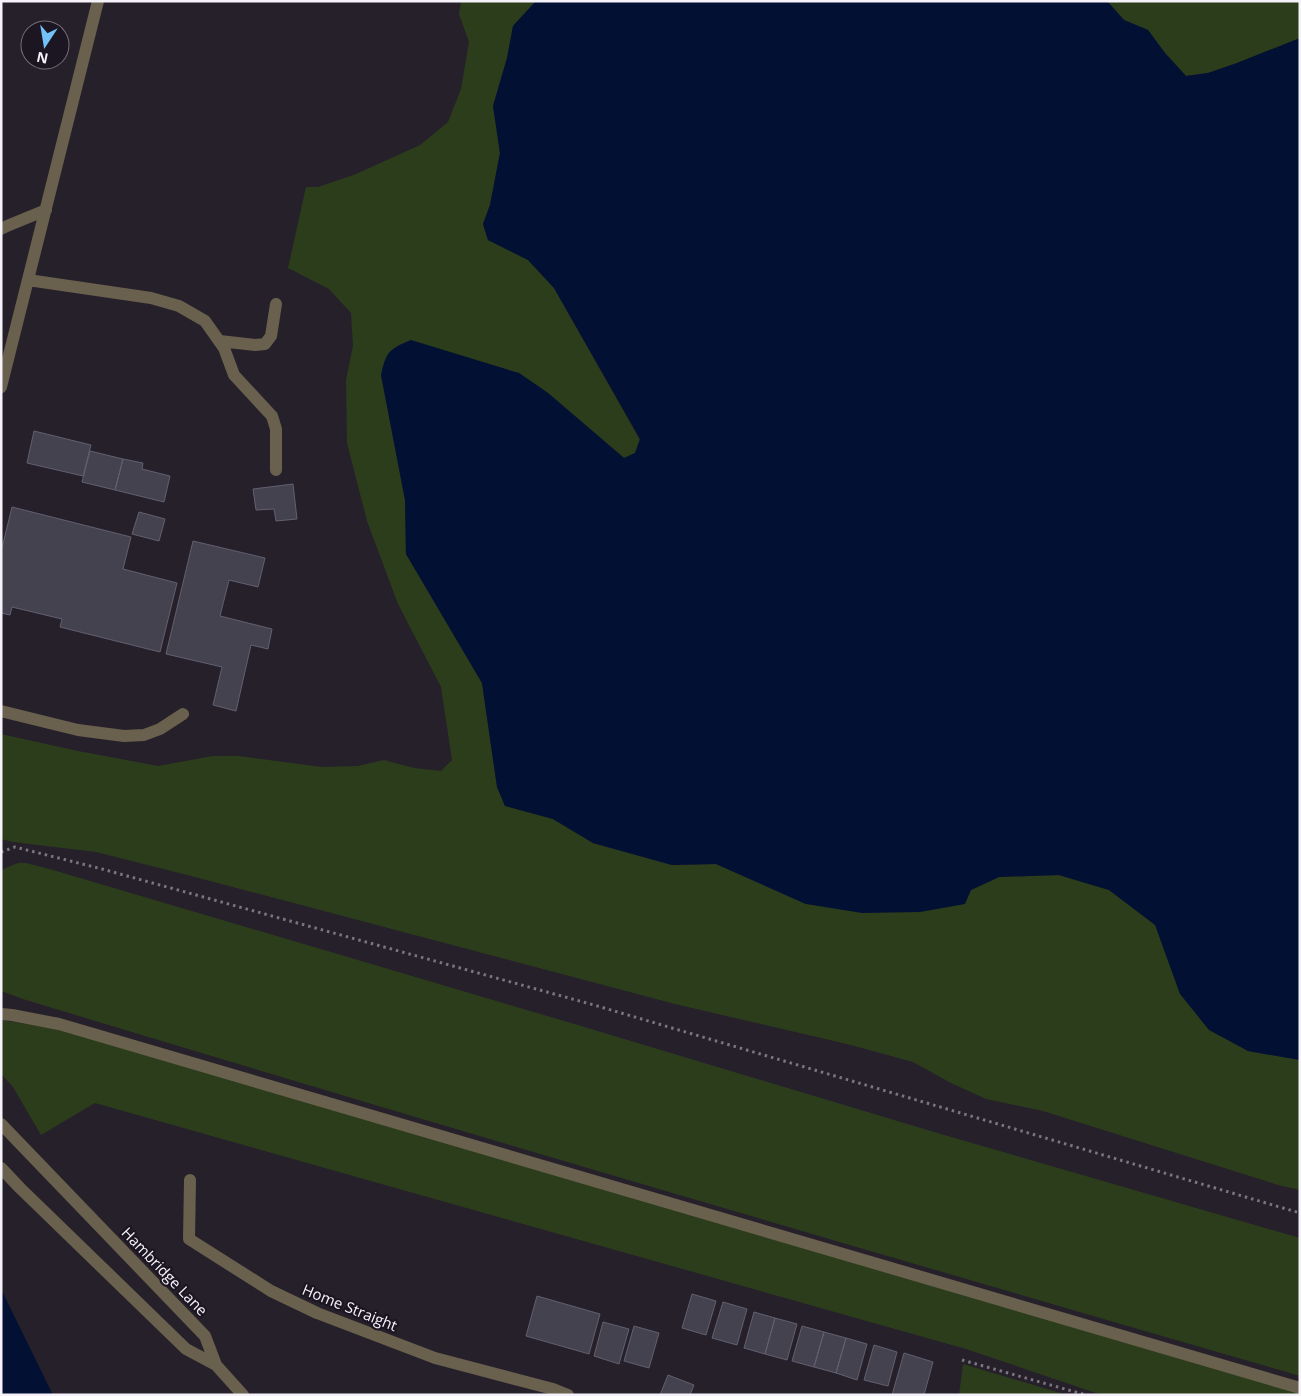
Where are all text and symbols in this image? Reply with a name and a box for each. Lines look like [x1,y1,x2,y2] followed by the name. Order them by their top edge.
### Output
[20,20,70,70] north arrow
[35,48,50,69] text: N
[118,1222,212,1320] street label: Hambridge Lane
[300,1279,400,1335] street label: Home Straight

